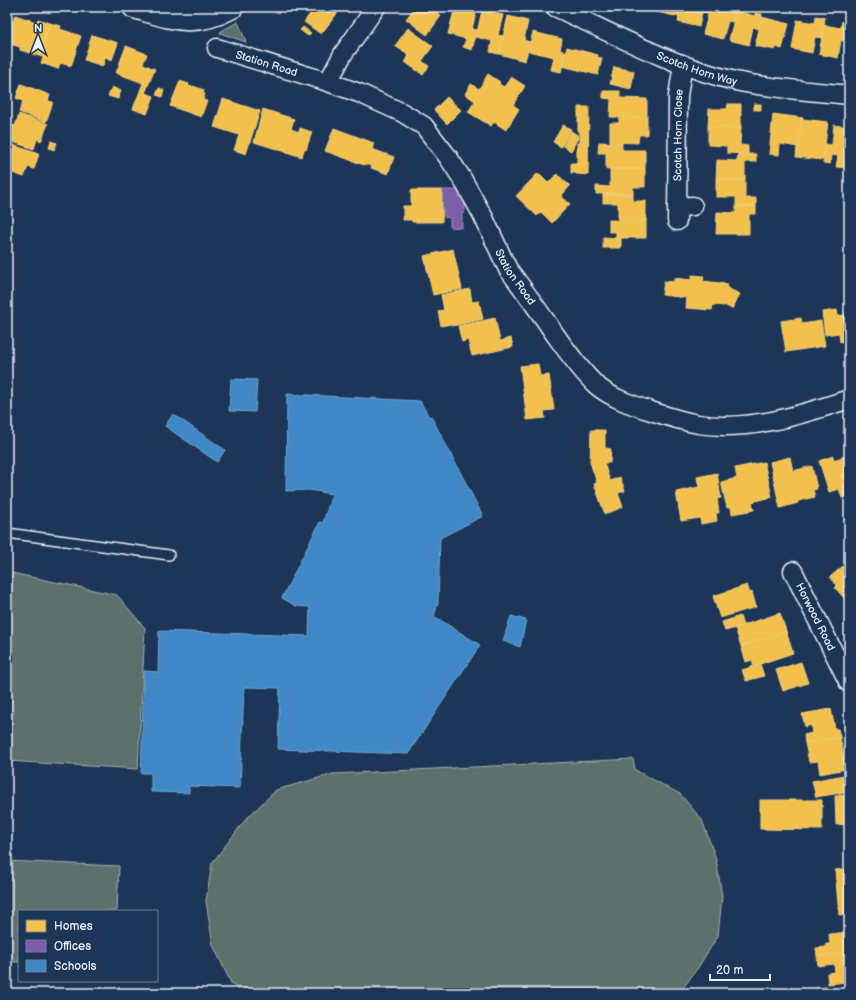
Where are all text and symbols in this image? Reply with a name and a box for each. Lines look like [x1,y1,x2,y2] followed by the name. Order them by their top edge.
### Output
[18,18,58,58] north arrow
[34,22,42,35] text: N
[234,48,299,79] street label: Station Road
[655,49,739,88] street label: Scotch Horn Way
[671,87,686,181] street label: Scotch Horn Close
[492,247,538,307] street label: Station Road
[793,581,838,653] street label: Horwood Road
[18,910,158,982] legend
[54,919,93,934] text: Homes
[54,939,91,954] text: Offices
[710,956,770,982] scale bar
[54,959,97,974] text: Schools
[716,963,743,978] text: 20 m

